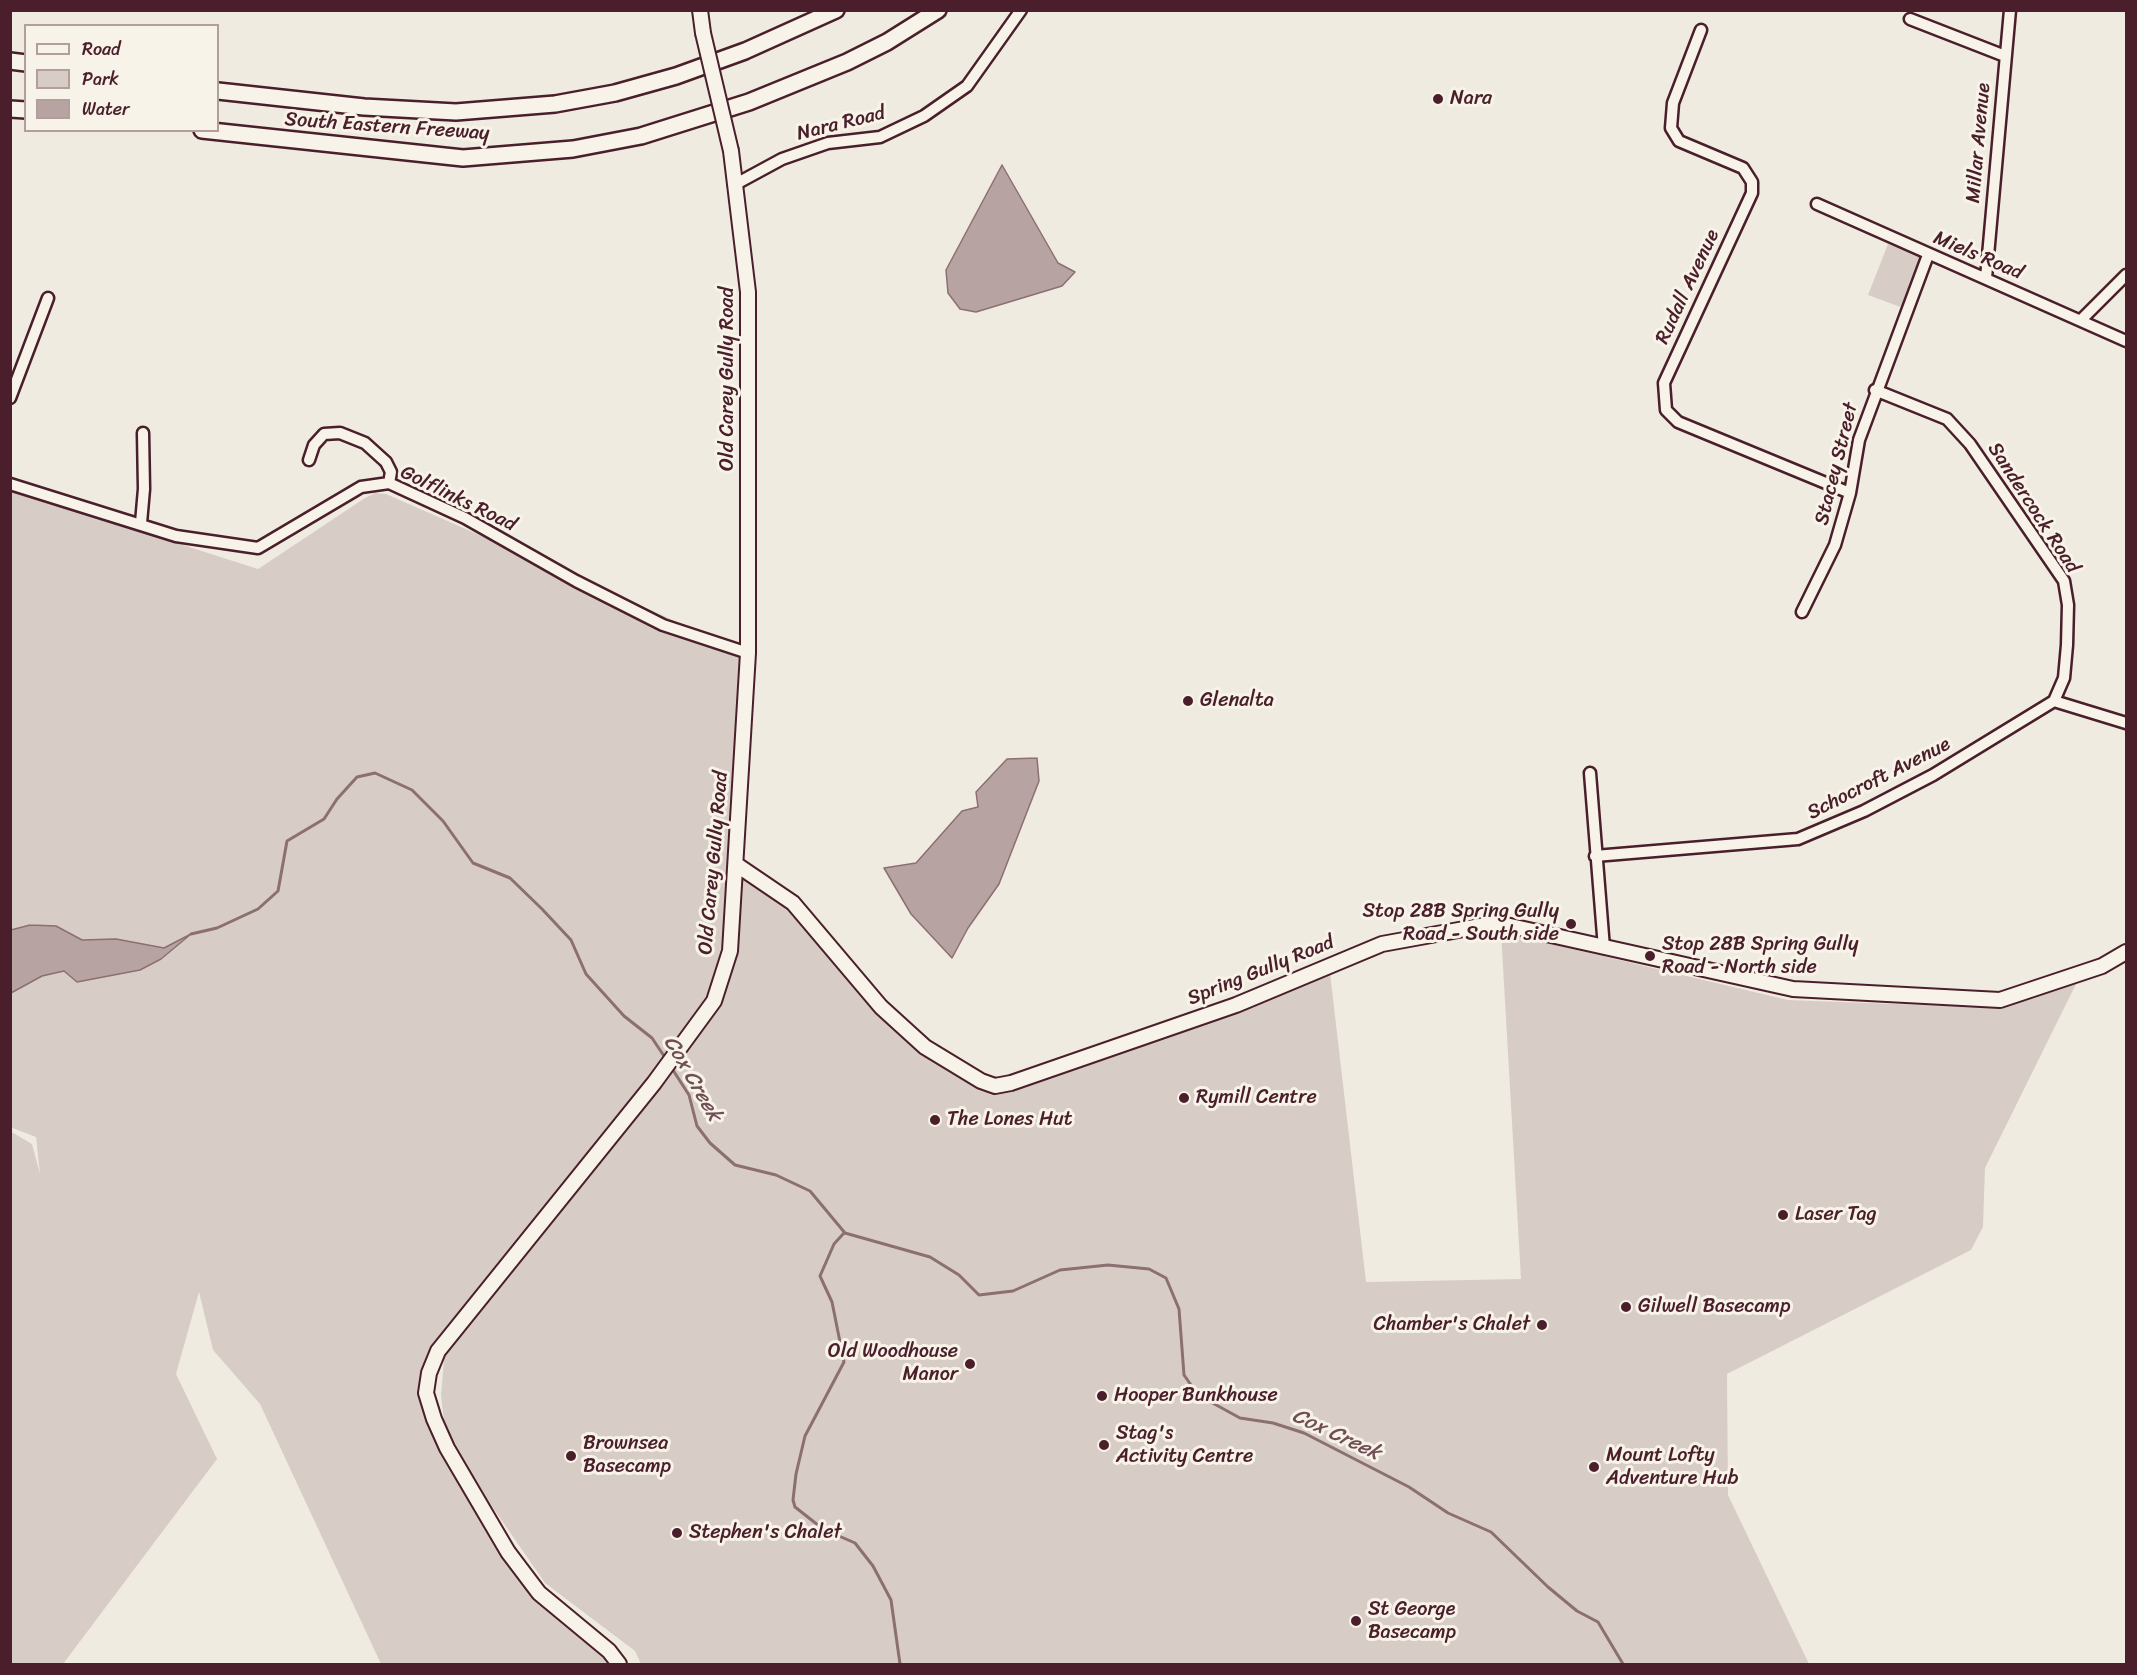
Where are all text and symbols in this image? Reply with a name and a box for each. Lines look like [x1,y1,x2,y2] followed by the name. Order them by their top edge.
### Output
[24,24,219,132] legend
[82,33,121,65] text: Road
[82,63,119,95] text: Park
[1962,82,1996,204] street label: Millar Avenue
[1450,87,1492,111] place label: Nara
[1431,92,1445,106] marker: Nara
[82,93,129,125] text: Water
[794,101,888,147] street label: Nara Road
[284,108,490,146] street label: South Eastern Freeway
[1651,226,1725,348] street label: Rudall Avenue
[1930,226,2026,286] street label: Miels Road
[716,287,740,471] street label: Old Carey Gully Road
[1810,400,1864,528] street label: Stacey Street
[1982,438,2084,578] street label: Sandercock Road
[396,461,520,537] street label: Golflinks Road
[1200,689,1274,713] place label: Glenalta
[1181,694,1195,708] marker: Glenalta
[1803,733,1955,825] street label: Schocroft Avenue
[694,770,734,956] street label: Old Carey Gully Road
[1363,900,1559,947] place label: Stop 28B Spring Gully Road - South side
[1564,917,1578,931] marker: Stop 28B Spring Gully Road - South side
[1184,931,1338,1011] street label: Spring Gully Road
[1662,933,1858,980] place label: Stop 28B Spring Gully Road - North side
[1643,949,1657,963] marker: Stop 28B Spring Gully Road - North side
[657,1032,727,1126] water label: Cox Creek
[1196,1086,1317,1110] place label: Rymill Centre
[1177,1091,1191,1105] marker: Rymill Centre
[947,1108,1073,1132] place label: The Lones Hut
[928,1113,942,1127] marker: The Lones Hut
[1795,1203,1877,1227] place label: Laser Tag
[1776,1208,1790,1222] marker: Laser Tag
[1638,1295,1790,1319] place label: Gilwell Basecamp
[1619,1300,1633,1314] marker: Gilwell Basecamp
[1374,1313,1530,1337] place label: Chamber's Chalet
[1535,1318,1549,1332] marker: Chamber's Chalet
[828,1340,958,1387] place label: Old Woodhouse Manor
[963,1357,977,1371] marker: Old Woodhouse Manor
[1114,1384,1278,1408] place label: Hooper Bunkhouse
[1095,1389,1109,1403] marker: Hooper Bunkhouse
[1288,1404,1384,1466] water label: Cox Creek
[1116,1422,1253,1469] place label: Stag's Activity Centre
[583,1432,671,1479] place label: Brownsea Basecamp
[1097,1438,1111,1452] marker: Stag's Activity Centre
[1606,1444,1738,1491] place label: Mount Lofty Adventure Hub
[564,1449,578,1463] marker: Brownsea Basecamp
[1587,1460,1601,1474] marker: Mount Lofty Adventure Hub
[689,1521,842,1545] place label: Stephen's Chalet
[670,1526,684,1540] marker: Stephen's Chalet
[1368,1598,1456,1645] place label: St George Basecamp
[1349,1614,1363,1628] marker: St George Basecamp

